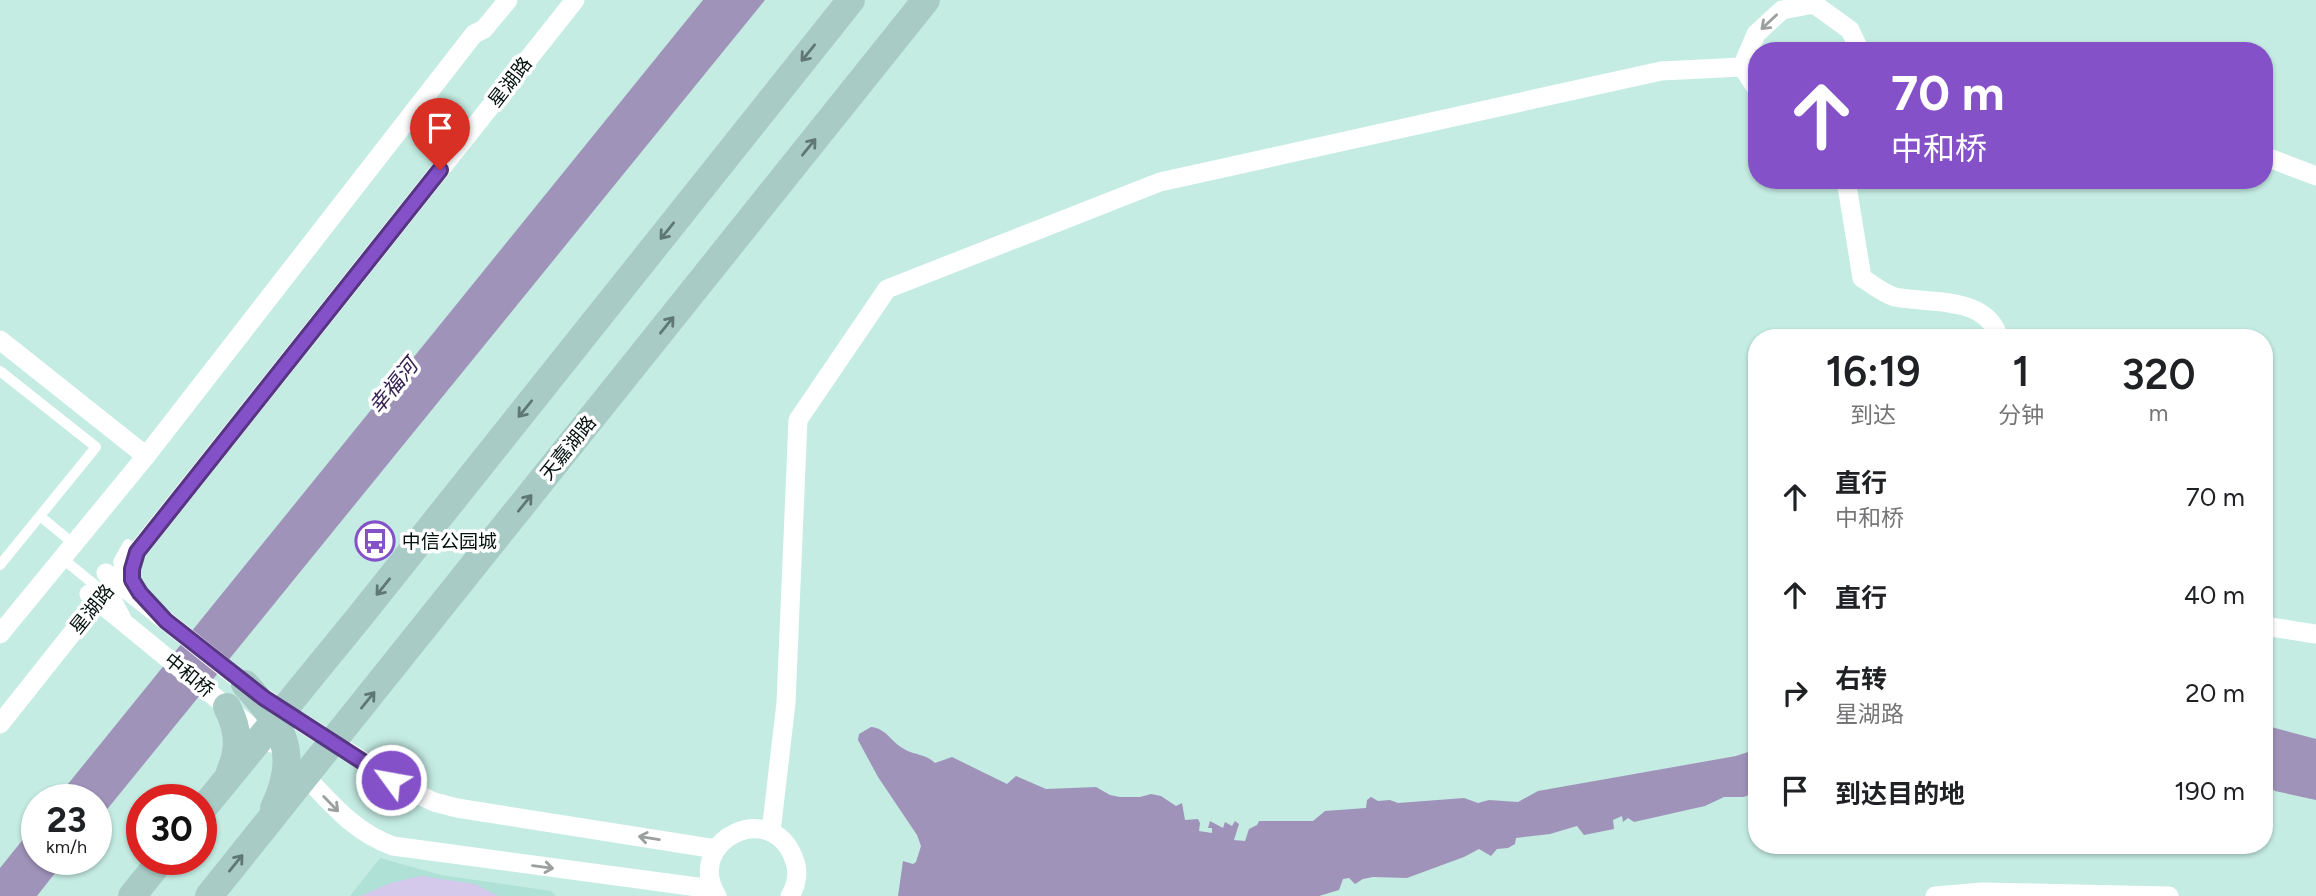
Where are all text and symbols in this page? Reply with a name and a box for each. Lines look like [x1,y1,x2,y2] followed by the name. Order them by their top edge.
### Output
[1761,13,1778,30] one-way arrow
[801,44,816,62] one-way arrow
[483,52,537,112] street label: 星湖路
[1891,63,2004,122] text: 70 m
[1776,70,1867,161] icon: ahead
[410,98,470,170] pin
[421,109,459,147] icon: arrive
[1891,130,1987,168] text: 中和桥
[801,138,816,157] one-way arrow
[659,222,674,240] one-way arrow
[659,316,674,334] one-way arrow
[1825,346,1921,397] text: 16:19
[2012,346,2030,397] text: 1
[2121,349,2196,400] text: 320
[363,351,425,418] water label: 幸福河
[2149,399,2168,427] text: m
[517,400,533,418] one-way arrow
[1850,401,1896,429] text: 到达
[1998,401,2044,429] text: 分钟
[535,411,601,485] street label: 天嘉湖路
[1835,467,1887,499] text: 直行
[1776,478,1814,516] icon: ahead
[2186,481,2245,513] text: 70 m
[517,494,532,512] one-way arrow
[1835,504,1904,532] text: 中和桥
[354,520,396,562] bus stop icon: 中信公园城
[402,530,497,553] place label: 中信公园城
[1776,576,1814,614] icon: ahead
[375,578,391,596] one-way arrow
[2184,579,2245,611] text: 40 m
[65,580,119,638] street label: 星湖路
[1835,582,1887,614] text: 直行
[160,648,218,702] street label: 中和桥
[1835,663,1887,695] text: 右转
[1776,674,1814,712] icon: right
[2185,677,2245,709] text: 20 m
[360,691,375,709] one-way arrow
[1835,700,1904,728] text: 星湖路
[354,743,428,817] position arrow
[1776,772,1814,810] icon: arrive
[2174,775,2245,807] text: 190 m
[1835,778,1965,810] text: 到达目的地
[126,784,217,875] speed limit sign: 30
[322,795,339,812] one-way arrow
[47,799,86,841] text: 23
[638,831,660,844] one-way arrow
[46,836,87,858] text: km/h
[229,854,244,872] one-way arrow
[531,860,553,873] one-way arrow

